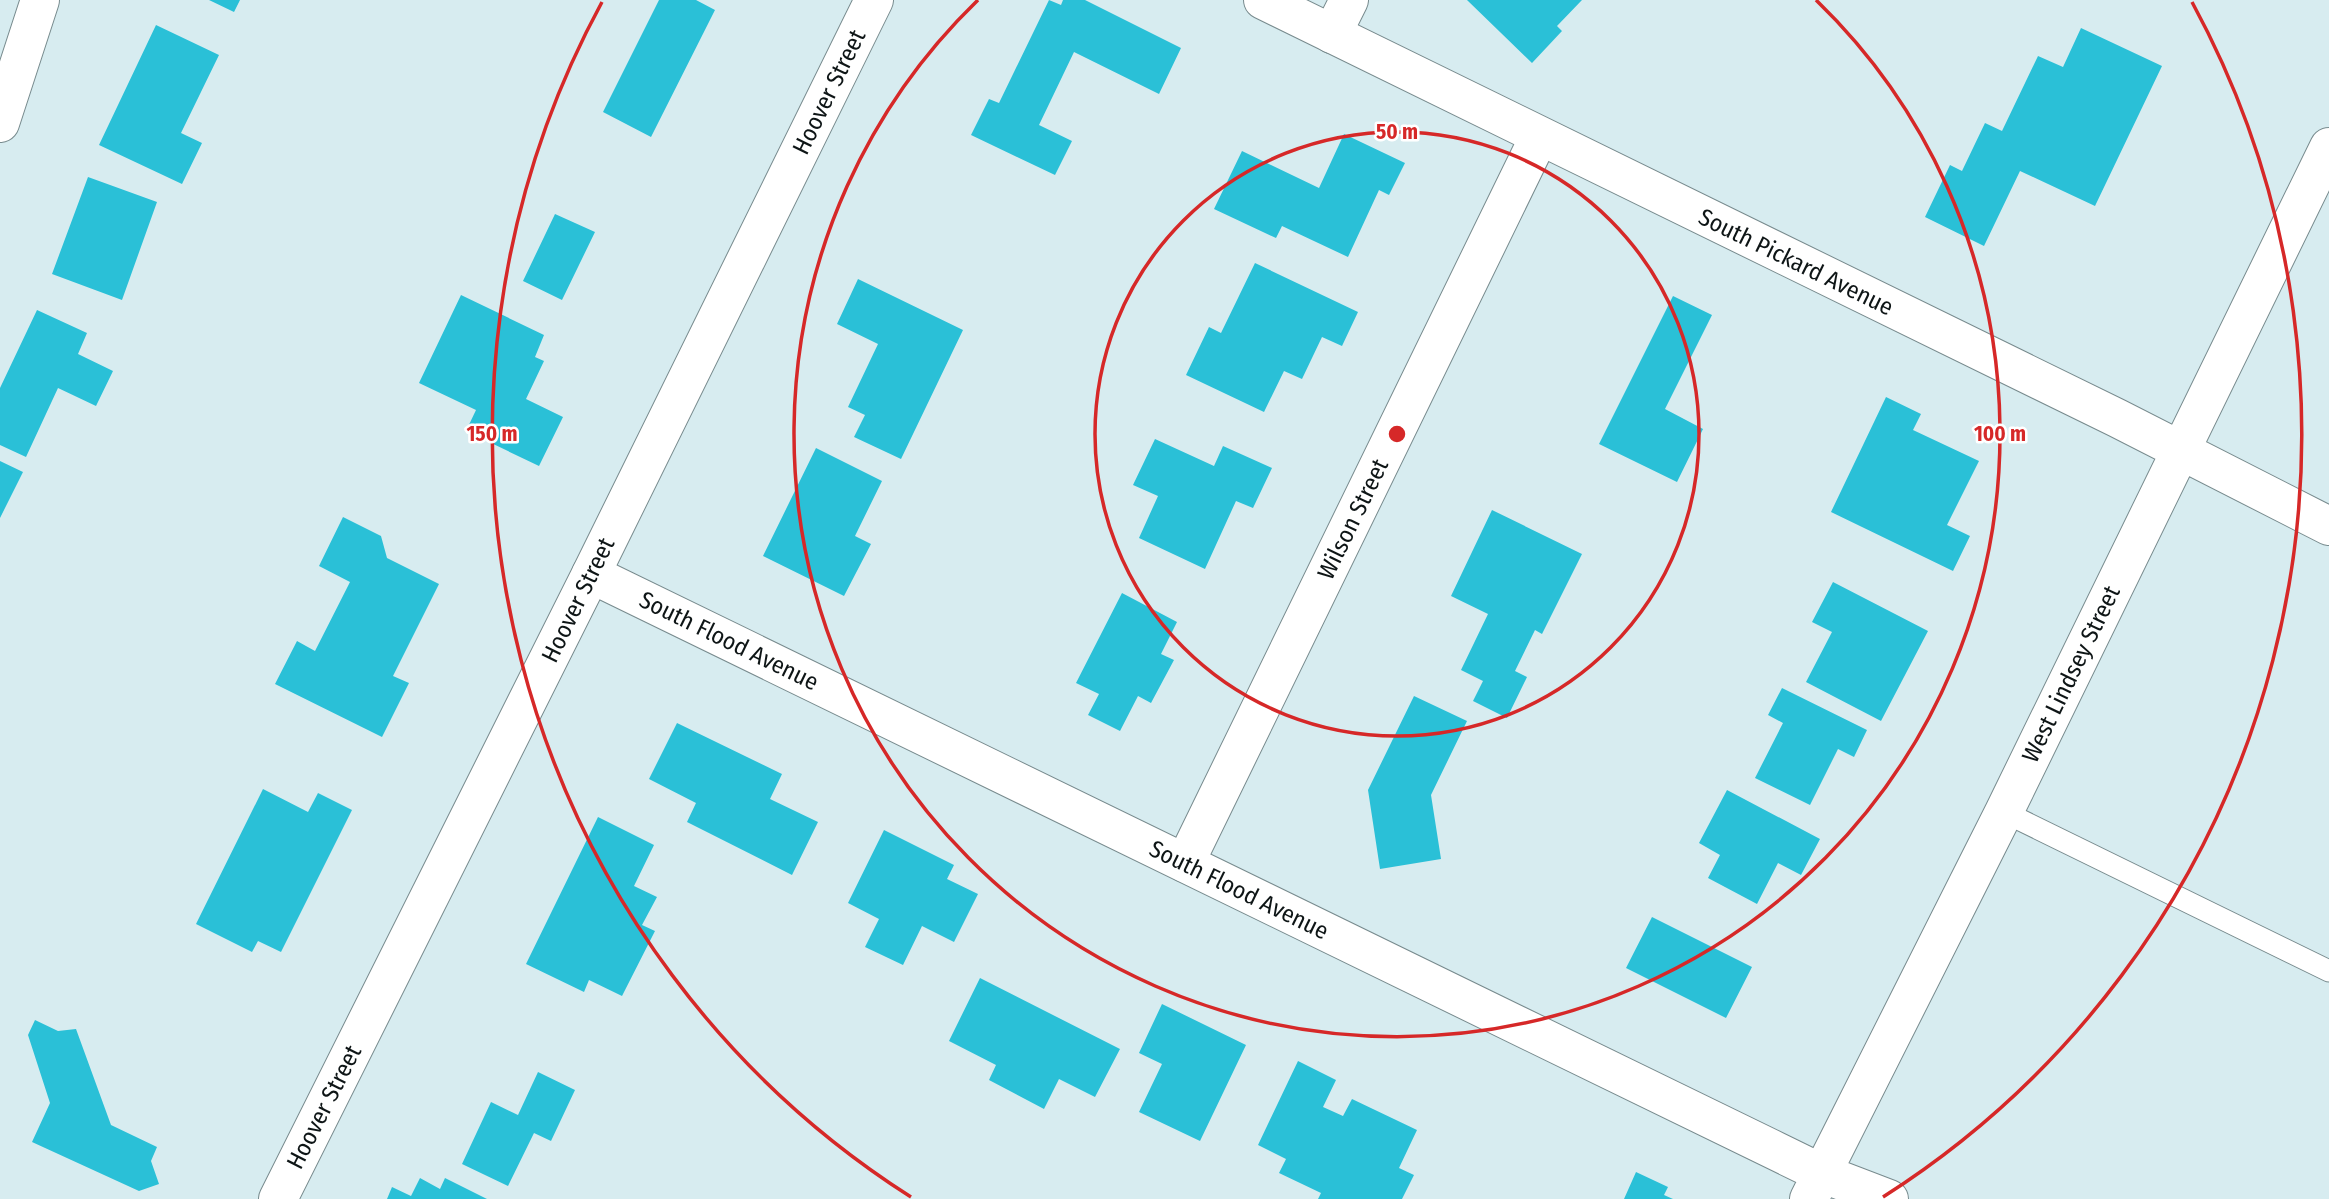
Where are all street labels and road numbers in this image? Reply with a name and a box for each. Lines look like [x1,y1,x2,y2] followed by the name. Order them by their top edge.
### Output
[787,25,871,159] street label: Hoover Street
[1694,203,1898,321] street label: South Pickard Avenue
[1312,454,1394,584] street label: Wilson Street
[536,533,620,667] street label: Hoover Street
[2016,581,2126,767] street label: West Lindsey Street
[635,586,823,696] street label: South Flood Avenue
[1145,835,1333,945] street label: South Flood Avenue
[281,1040,367,1174] street label: Hoover Street

